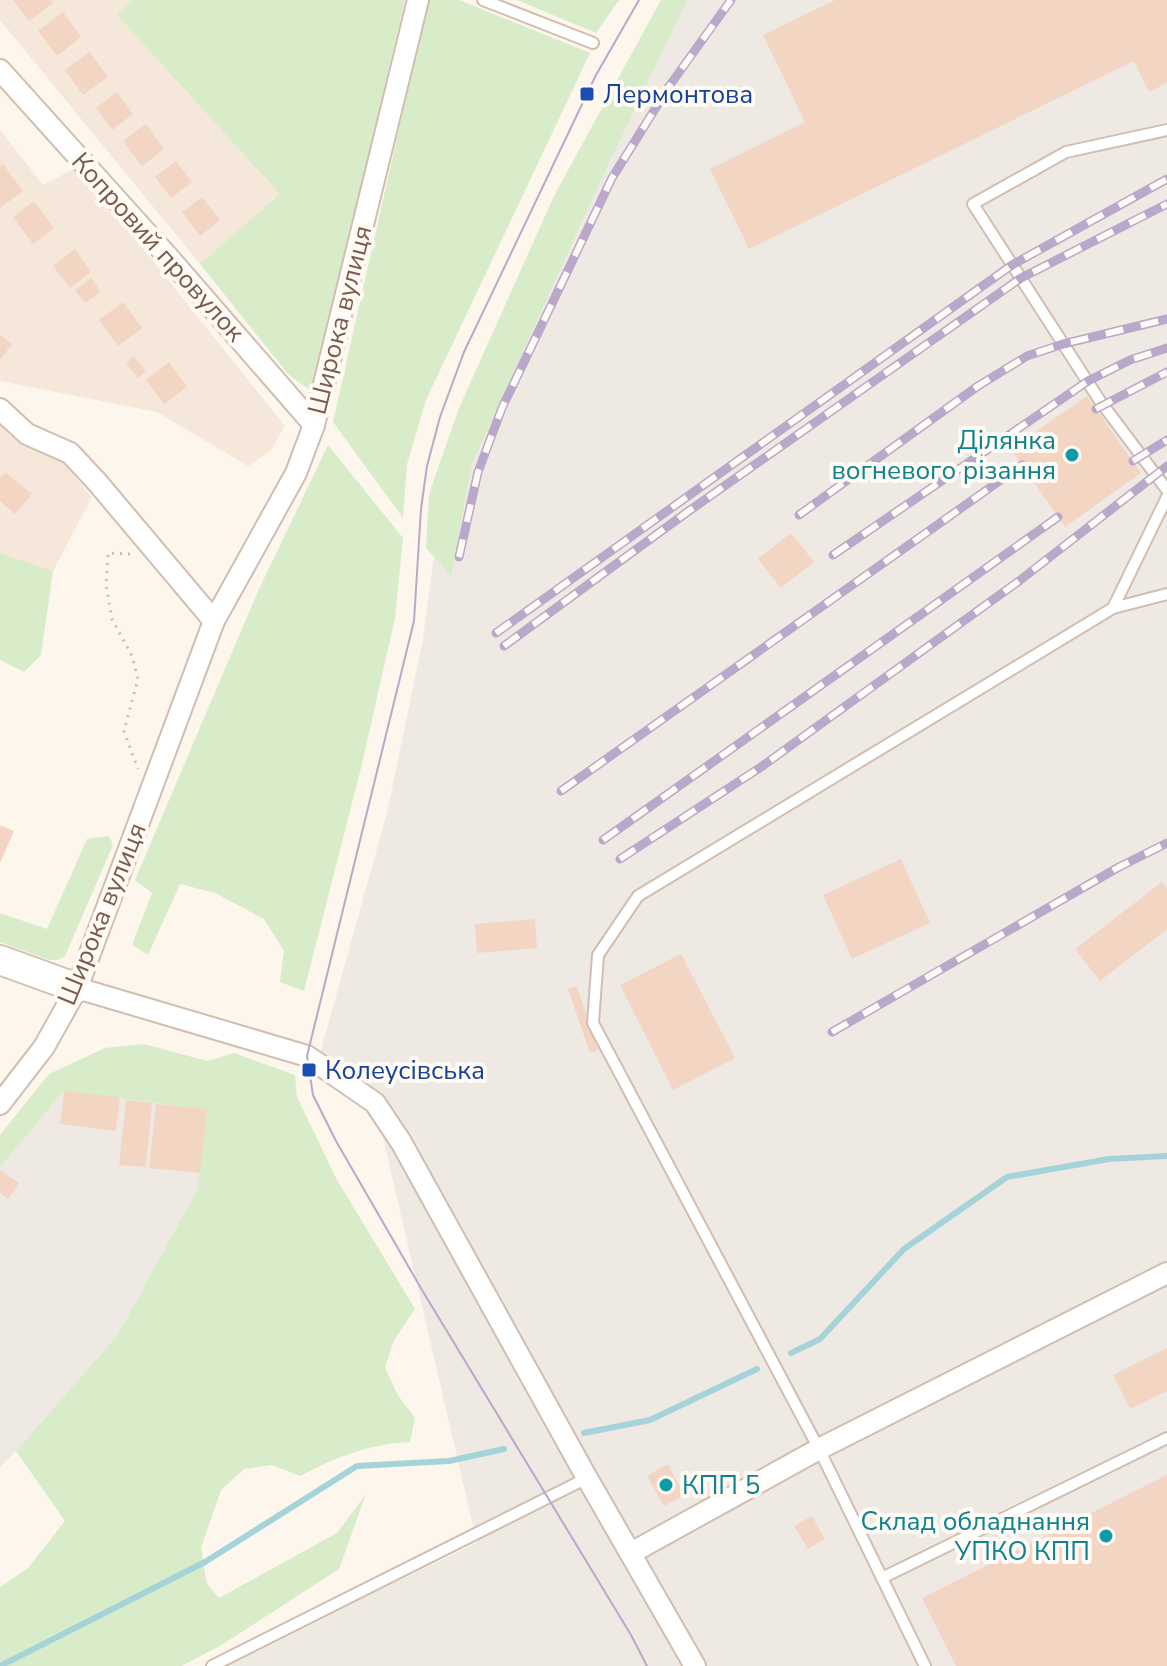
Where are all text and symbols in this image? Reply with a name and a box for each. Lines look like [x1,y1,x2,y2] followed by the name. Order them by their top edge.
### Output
[603,77,753,112] place label: Лермонтова
[578,85,596,103] marker: Лермонтова
[64,145,253,349] street label: Копровий провулок
[300,222,380,418] street label: Широка вулиця
[832,423,1056,488] place label: Ділянка вогневого різання
[1063,446,1081,464] marker: Ділянка вогневого різання
[49,818,155,1010] street label: Широка вулиця
[325,1053,485,1088] place label: Колеусівська
[300,1061,318,1079] marker: Колеусівська
[682,1468,760,1503] place label: КПП 5
[657,1476,675,1494] marker: КПП 5
[860,1504,1090,1569] place label: Склад обладнання УПКО КПП
[1097,1527,1115,1545] marker: Склад обладнання УПКО КПП

